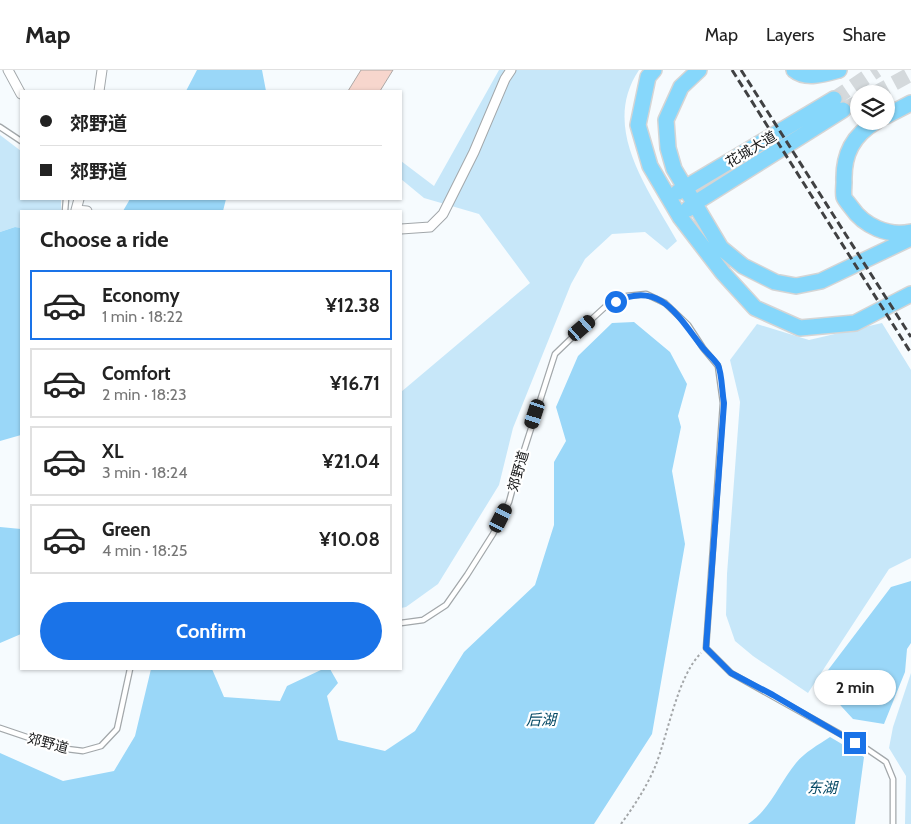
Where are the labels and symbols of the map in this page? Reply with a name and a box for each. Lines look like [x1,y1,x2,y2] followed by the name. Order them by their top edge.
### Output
[722,127,780,171] street label: 花城大道
[605,291,627,313] route start
[565,312,598,344] car
[523,397,546,431] car
[504,448,532,494] street label: 郊野道
[487,501,514,535] car
[814,670,896,706] callout: 2 min
[526,711,558,729] water label: 后湖
[25,729,71,757] street label: 郊野道
[844,732,866,754] route end
[807,779,839,797] water label: 东湖

